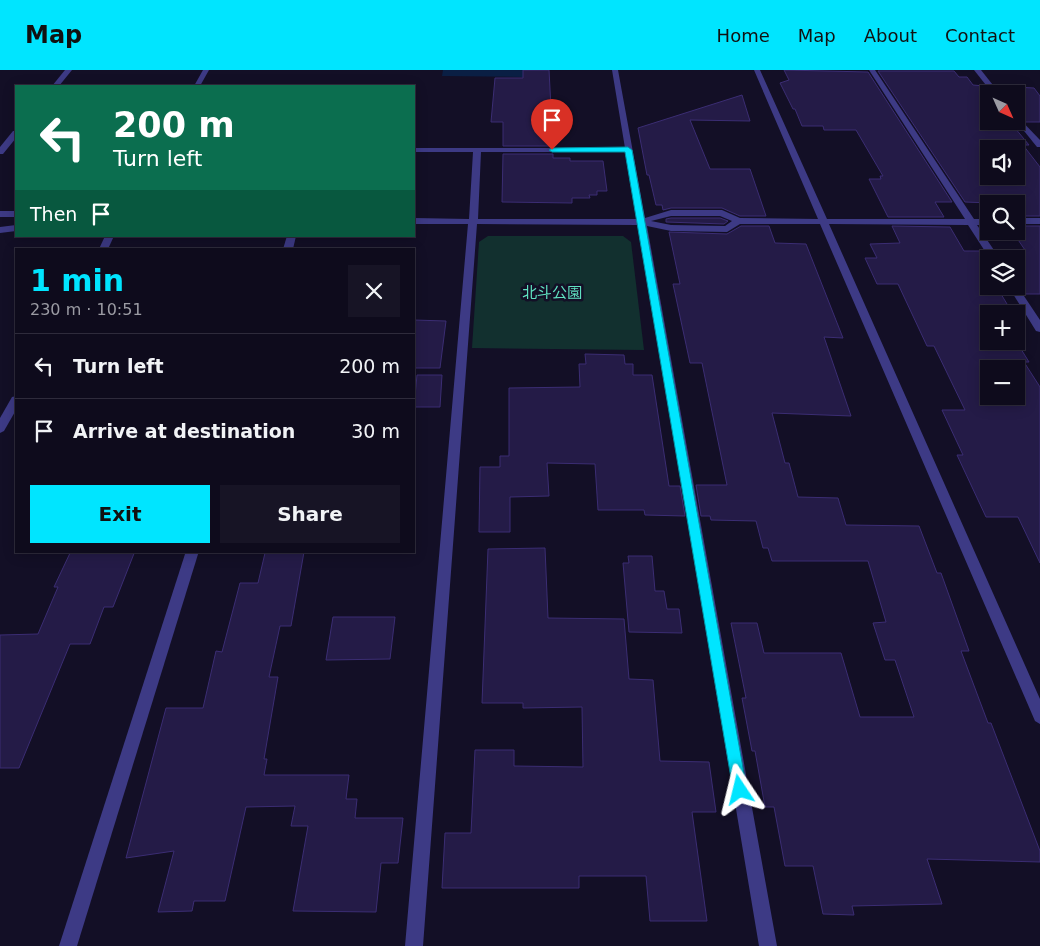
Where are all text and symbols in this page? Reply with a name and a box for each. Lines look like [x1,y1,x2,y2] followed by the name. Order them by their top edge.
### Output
[25,21,82,49] text: Map
[717,25,770,46] text: Home
[798,25,836,46] text: Map
[864,25,917,46] text: About
[945,25,1015,46] text: Contact
[980,85,1025,130] north arrow
[980,85,1025,405] map controls
[531,99,573,150] pin
[30,105,95,170] icon: left
[113,105,235,145] text: 200 m
[538,106,566,134] icon: arrive
[980,140,1025,185] button: sound
[113,146,202,171] text: Turn left
[980,195,1025,240] button: search
[87,200,115,228] icon: arrive
[30,203,77,225] text: Then
[980,250,1025,295] button: layers
[30,263,124,298] text: 1 min
[348,265,400,317] button: close
[522,284,582,302] park label: 北斗公園
[30,300,143,319] text: 230 m · 10:51
[980,305,1025,350] button: +
[30,352,58,380] icon: left
[73,355,164,377] text: Turn left
[339,355,400,377] text: 200 m
[980,360,1025,405] button: −
[30,417,58,445] icon: arrive
[73,420,295,442] text: Arrive at destination
[351,420,400,442] text: 30 m
[30,485,210,543] button: Exit
[220,485,400,543] button: Share
[713,763,765,815] position arrow

